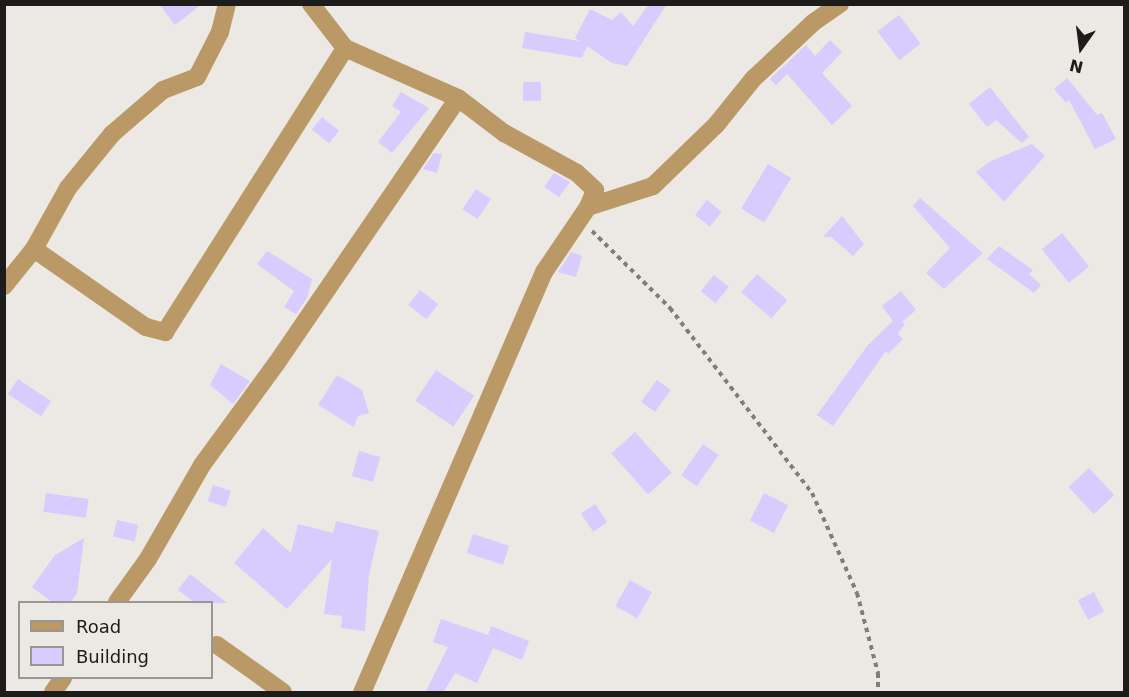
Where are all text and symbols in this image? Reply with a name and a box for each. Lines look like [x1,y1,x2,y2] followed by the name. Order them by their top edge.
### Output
[1051,18,1111,78] north arrow
[1068,55,1085,77] text: N
[18,601,213,679] legend
[76,616,121,637] text: Road
[76,646,149,667] text: Building

